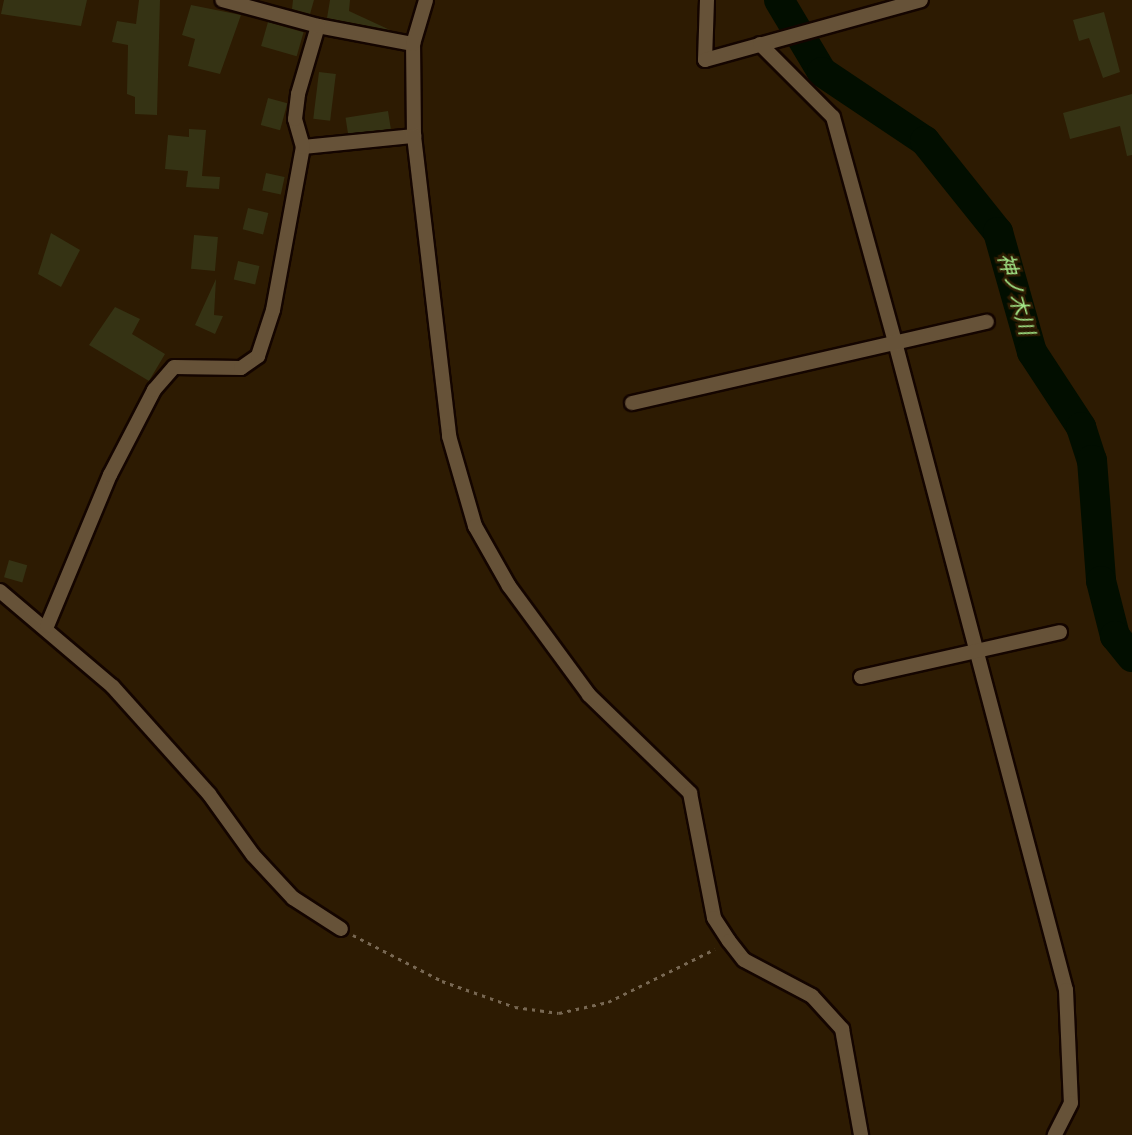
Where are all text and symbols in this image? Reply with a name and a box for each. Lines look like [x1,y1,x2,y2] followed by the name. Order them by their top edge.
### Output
[992,250,1040,338] water label: 神ノ木川

